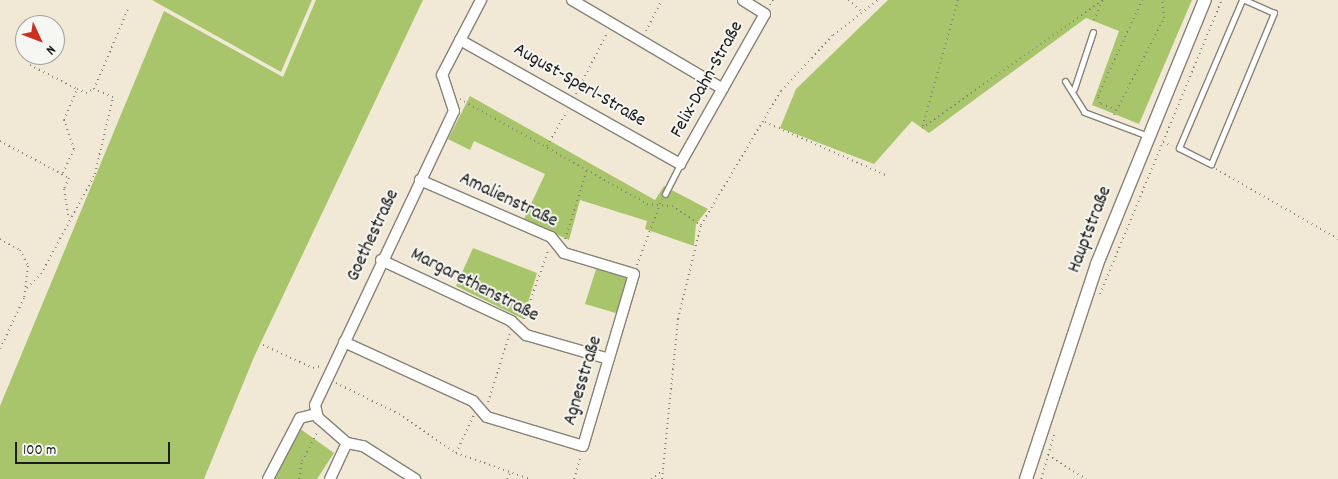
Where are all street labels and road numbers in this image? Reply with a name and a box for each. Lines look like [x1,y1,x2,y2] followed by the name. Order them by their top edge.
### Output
[667,18,749,142] street label: Felix-Dahn-Straße
[509,39,649,133] street label: August-Sperl-Straße
[455,168,561,234] street label: Amalienstraße
[1064,183,1118,277] street label: Hauptstraße
[343,186,405,286] street label: Goethestraße
[406,244,542,328] street label: Margarethenstraße
[560,334,608,428] street label: Agnesstraße

